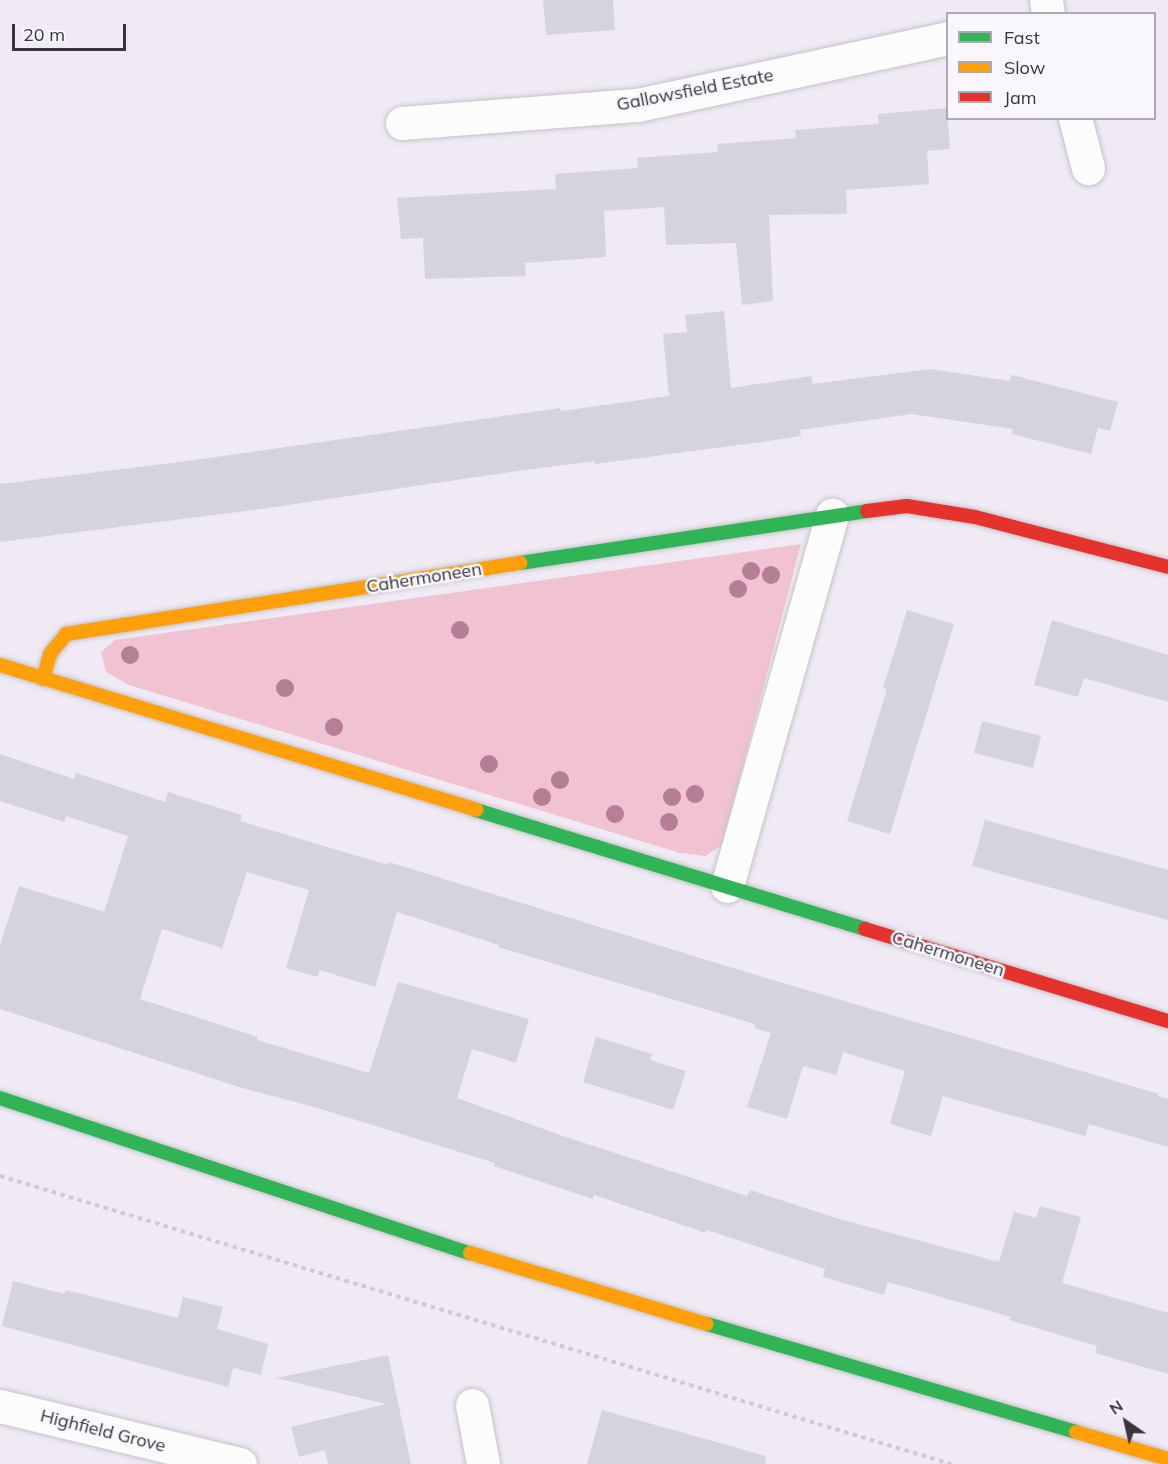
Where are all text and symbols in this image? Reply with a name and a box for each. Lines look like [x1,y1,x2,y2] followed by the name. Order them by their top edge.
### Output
[15,12,129,50] scale bar
[946,12,1156,120] legend
[23,23,65,46] text: 20 m
[1004,26,1040,49] text: Fast
[1004,56,1045,79] text: Slow
[615,64,775,116] street label: Gallowsfield Estate
[1004,86,1037,109] text: Jam
[365,558,483,598] street label: Cahermoneen
[889,927,1007,981] street label: Cahermoneen
[1096,1392,1156,1452] north arrow
[1105,1395,1127,1419] text: N
[38,1405,168,1457] street label: Highfield Grove

